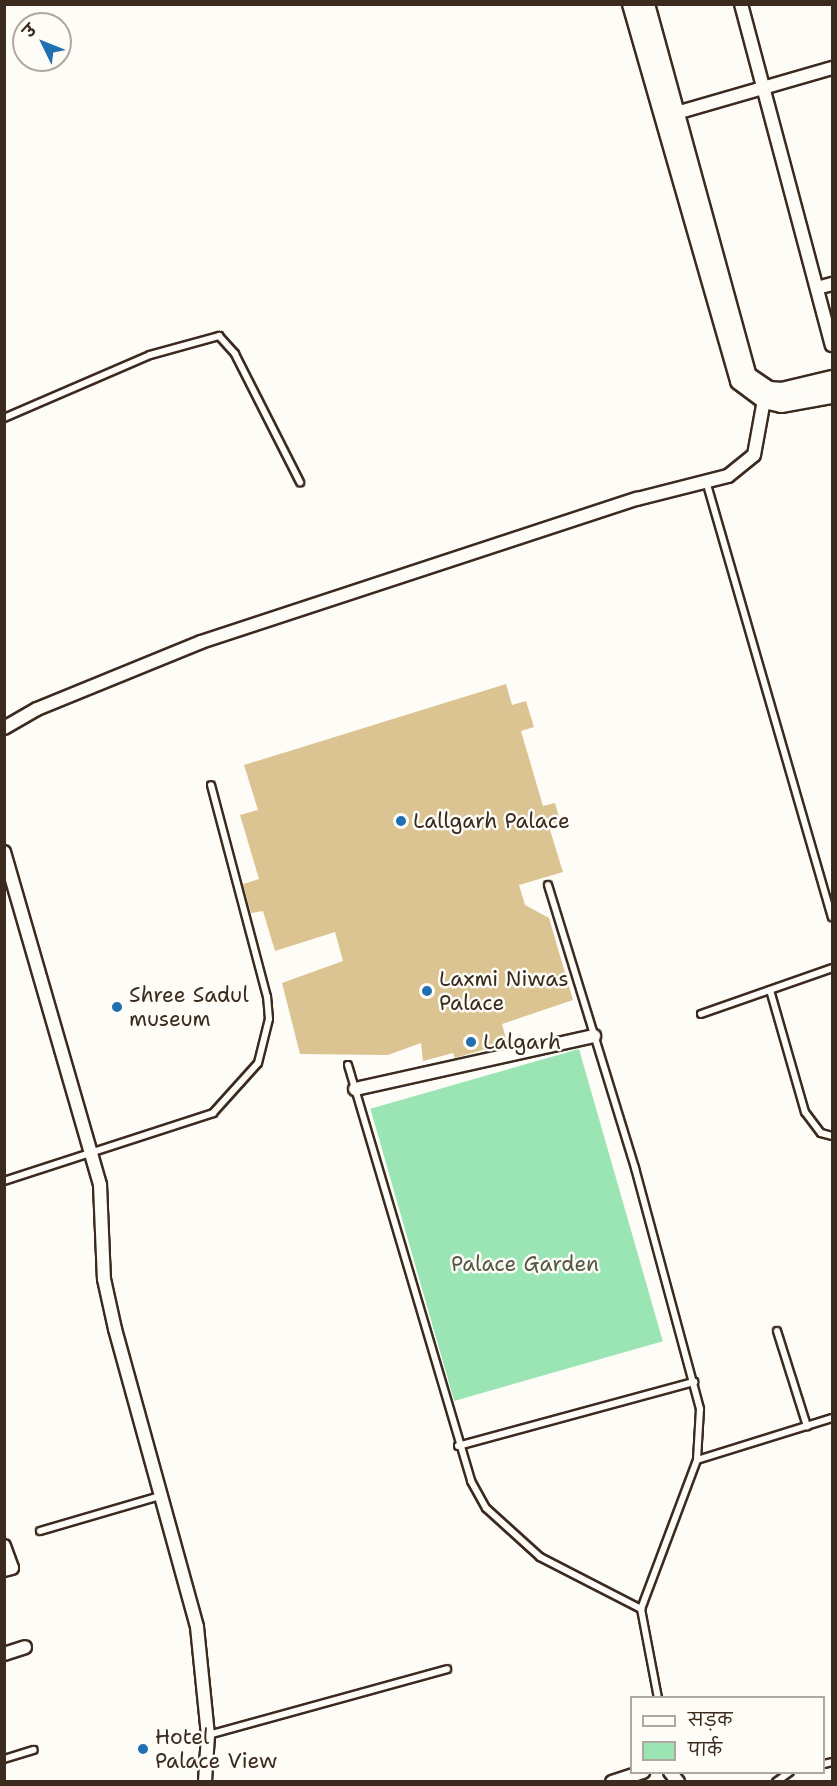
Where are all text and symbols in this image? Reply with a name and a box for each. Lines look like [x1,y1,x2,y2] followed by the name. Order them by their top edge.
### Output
[12,12,72,72] north arrow
[19,20,41,42] text: उ
[413,808,570,834] place label: Lallgarh Palace
[394,814,408,828] marker: Lallgarh Palace
[439,966,569,1016] place label: Laxmi Niwas Palace
[129,982,249,1032] place label: Shree Sadul museum
[420,984,434,998] marker: Laxmi Niwas Palace
[110,1000,124,1014] marker: Shree Sadul museum
[483,1029,561,1055] place label: Lalgarh
[464,1035,478,1049] marker: Lalgarh
[451,1251,599,1277] park label: Palace Garden
[630,1696,825,1774] legend
[688,1708,732,1732] text: सड़क
[155,1724,277,1774] place label: Hotel Palace View
[688,1738,722,1762] text: पार्क
[136,1742,150,1756] marker: Hotel Palace View

